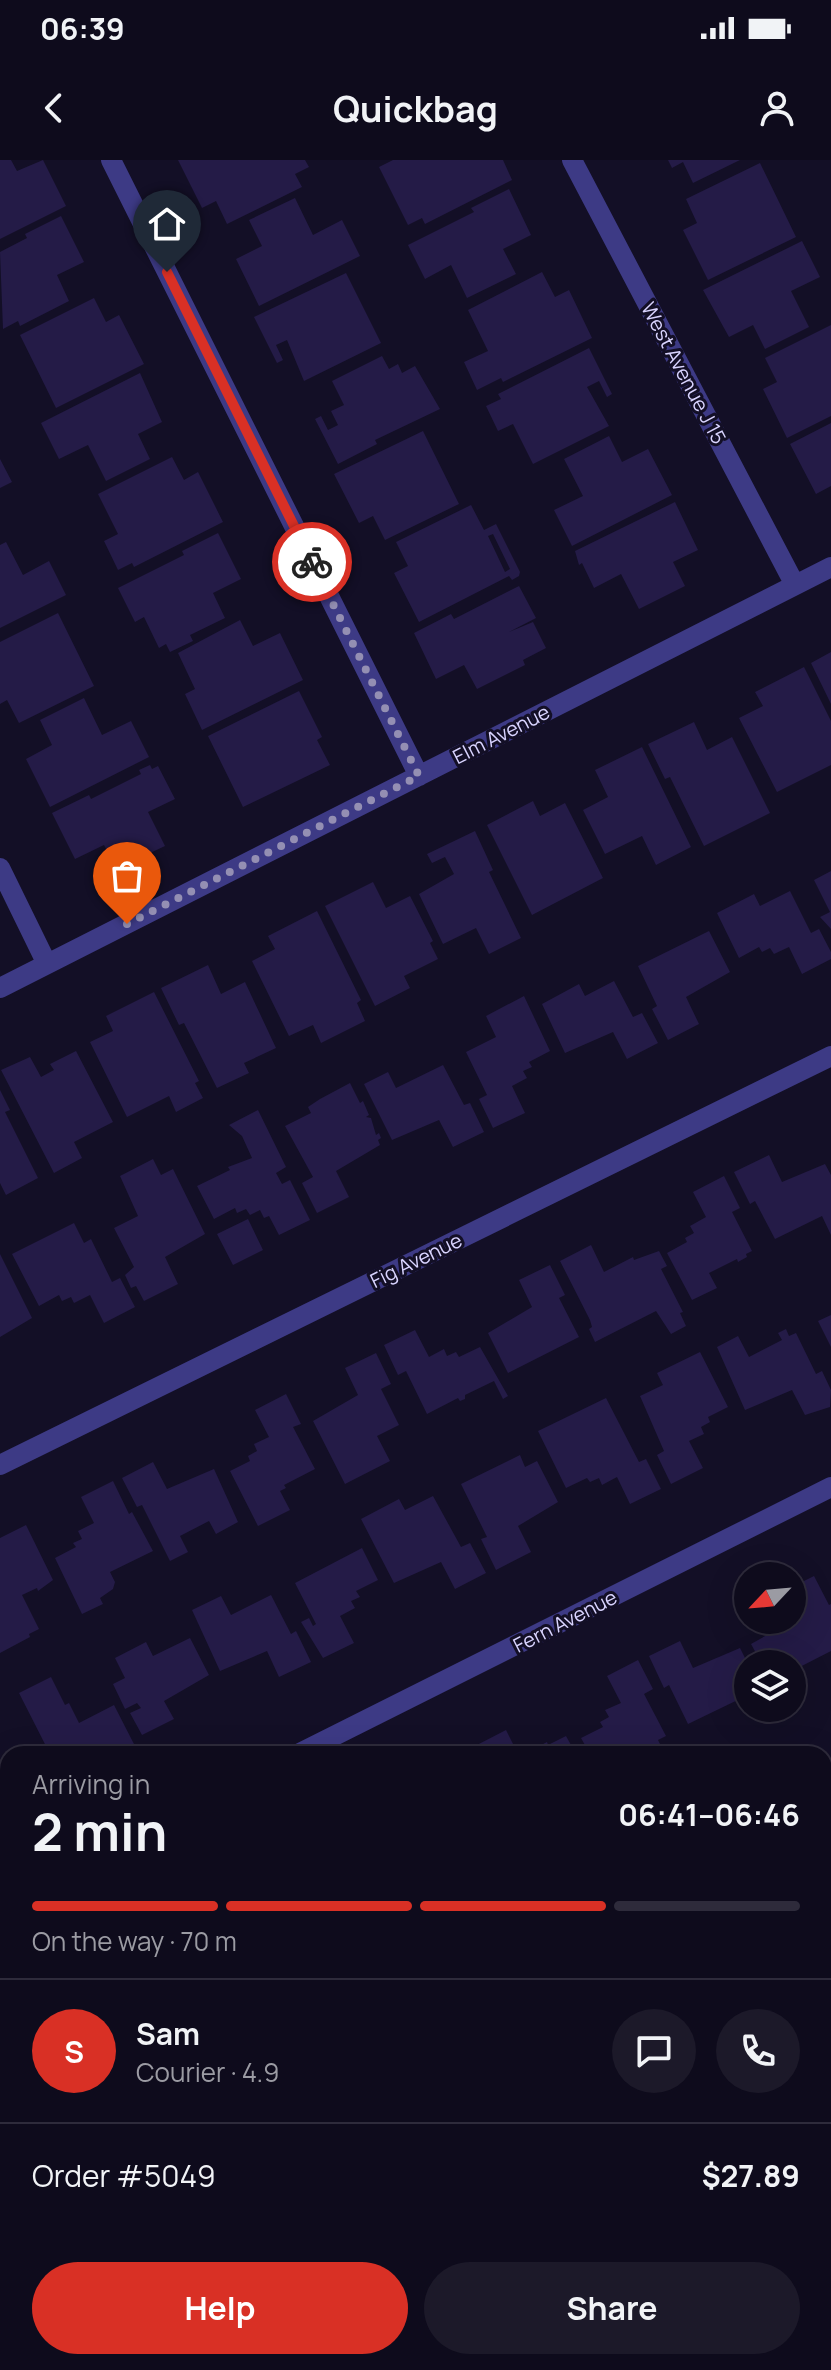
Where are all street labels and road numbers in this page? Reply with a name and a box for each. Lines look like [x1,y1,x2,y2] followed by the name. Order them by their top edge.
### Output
[635,297,733,449] street label: West Avenue J 15
[448,698,554,770] street label: Elm Avenue
[366,1226,466,1294] street label: Fig Avenue
[509,1583,621,1659] street label: Fern Avenue

